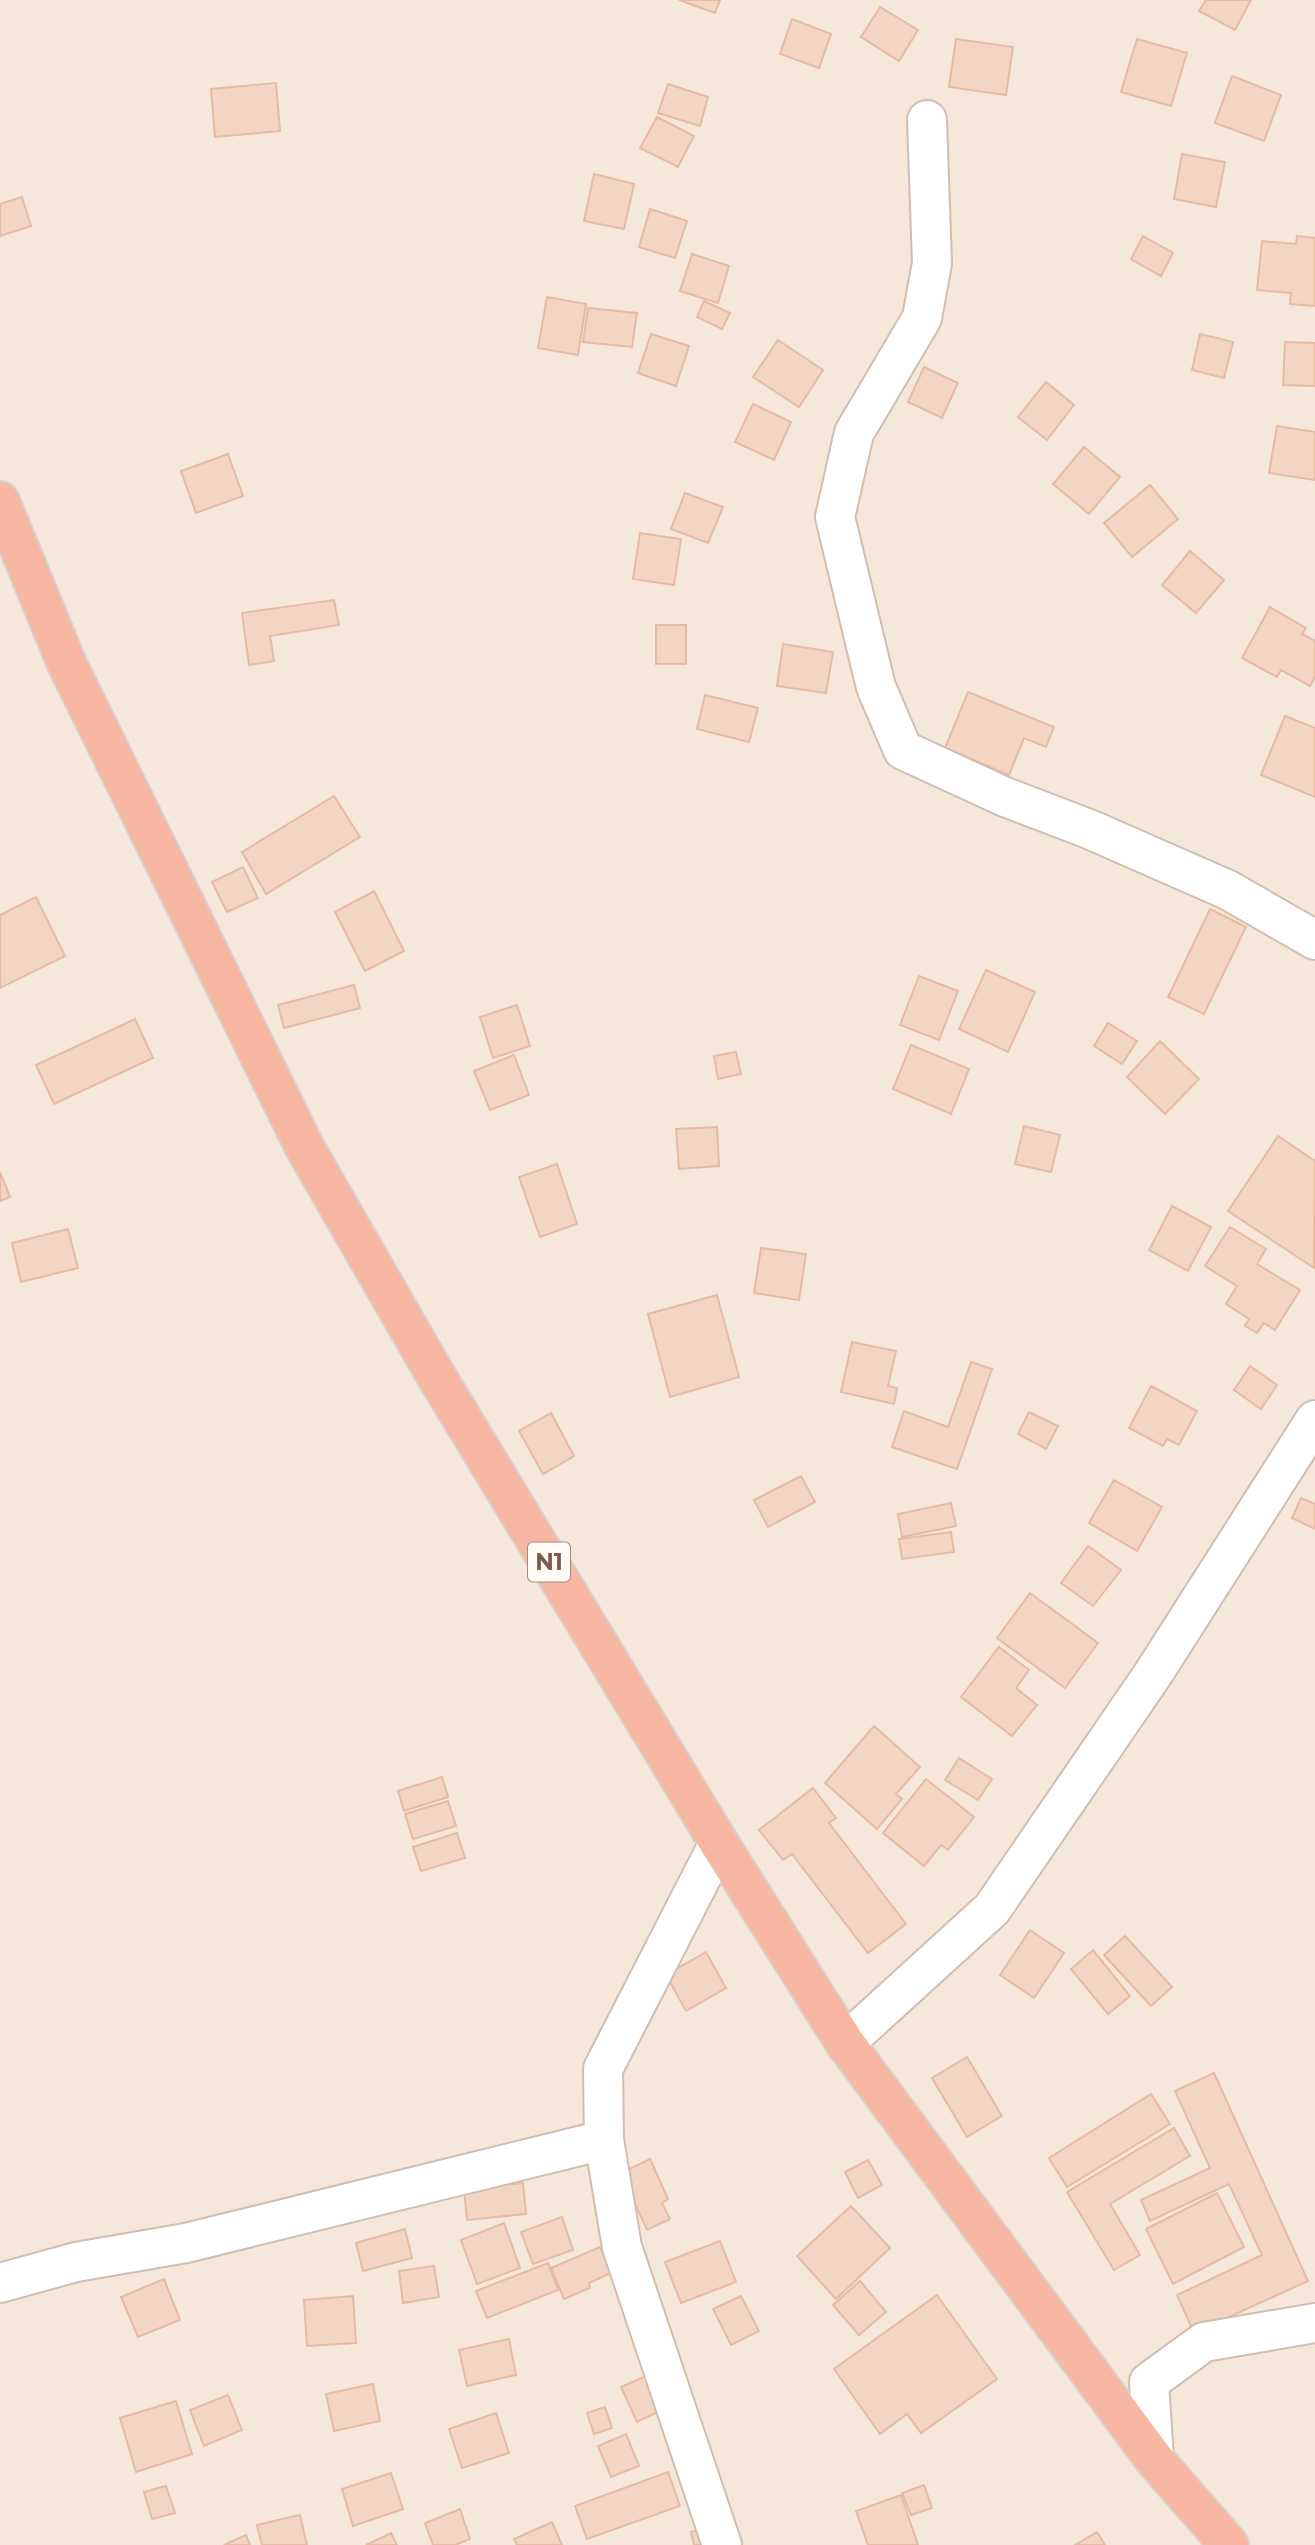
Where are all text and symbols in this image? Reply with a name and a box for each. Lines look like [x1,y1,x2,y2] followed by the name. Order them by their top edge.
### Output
[528,1542,570,1582] road number: N1

